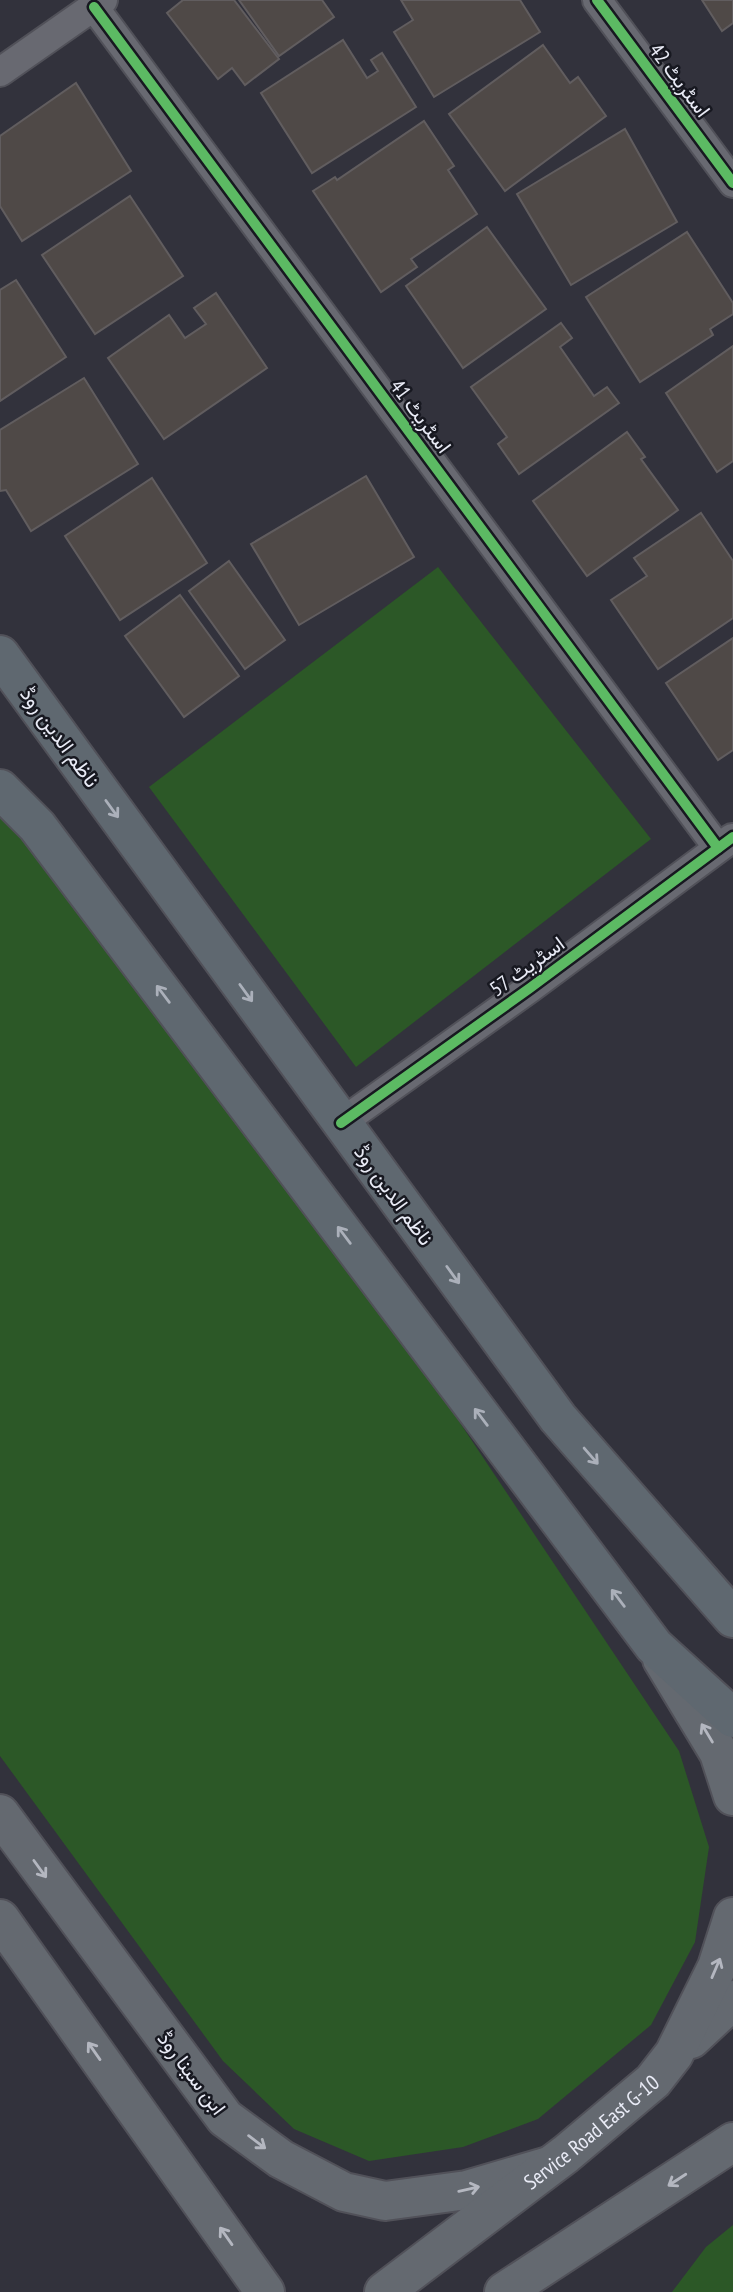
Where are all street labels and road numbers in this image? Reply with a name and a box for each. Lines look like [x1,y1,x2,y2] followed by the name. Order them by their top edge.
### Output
[643,38,717,122] street label: اسٹریٹ 42
[384,374,458,458] street label: اسٹریٹ 41
[14,681,106,793] street label: ناظم الدین روڈ
[484,930,570,1002] street label: اسٹریٹ 57
[348,1139,440,1251] street label: ناظم الدین روڈ
[152,2026,232,2120] street label: ابن سینا روڈ
[518,2068,664,2195] street label: Service Road East G-10

